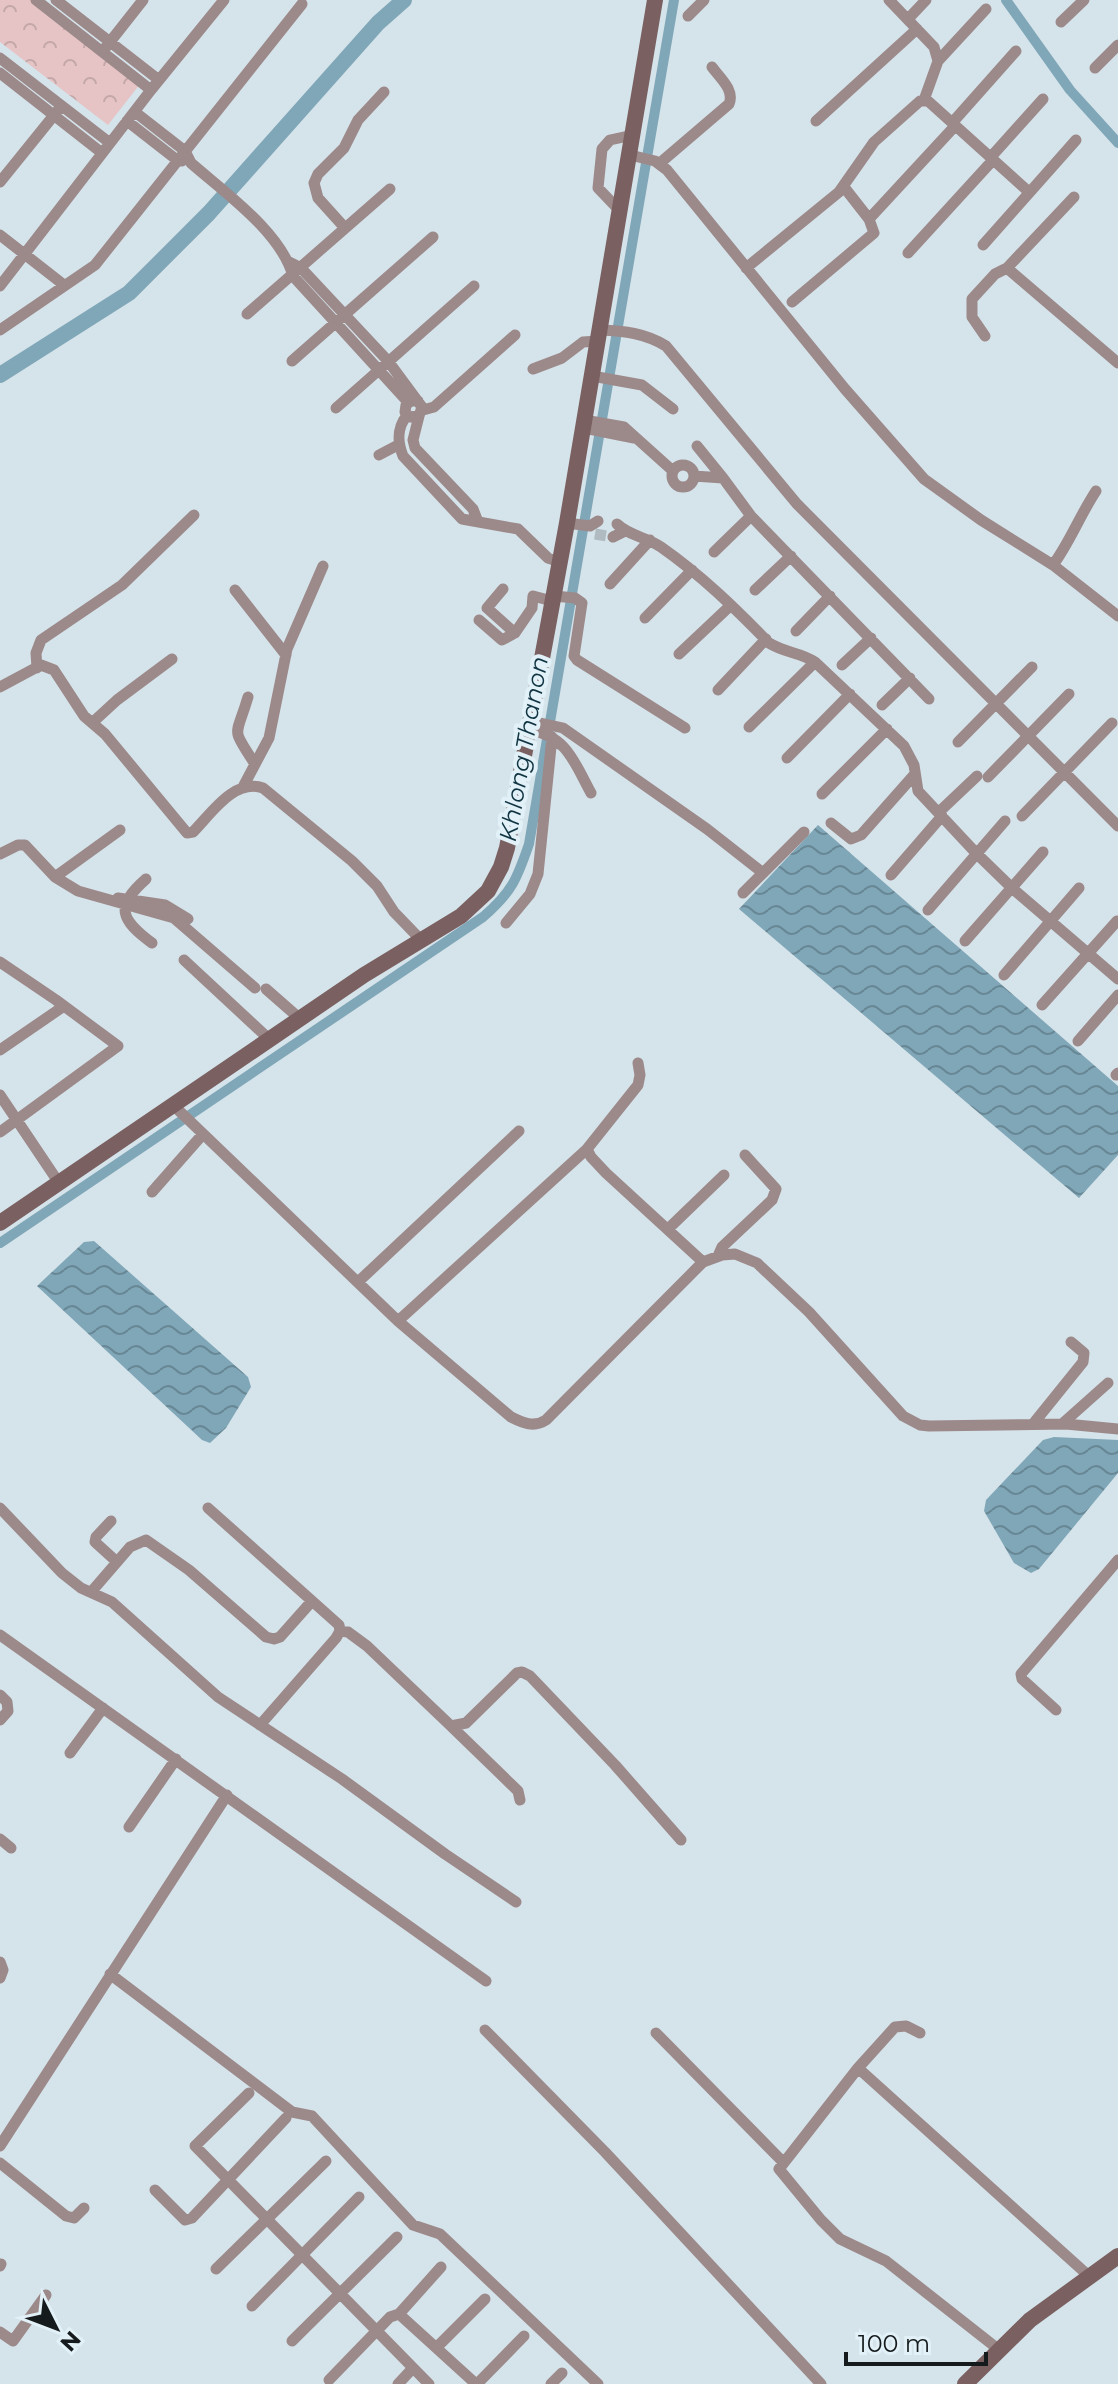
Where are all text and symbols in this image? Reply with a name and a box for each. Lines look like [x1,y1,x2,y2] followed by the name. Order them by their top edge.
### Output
[493,654,554,844] water label: Khlong Thanon
[16,2288,96,2368] north arrow
[846,2316,986,2366] scale bar
[55,2325,86,2357] text: N
[858,2329,930,2358] text: 100 m

